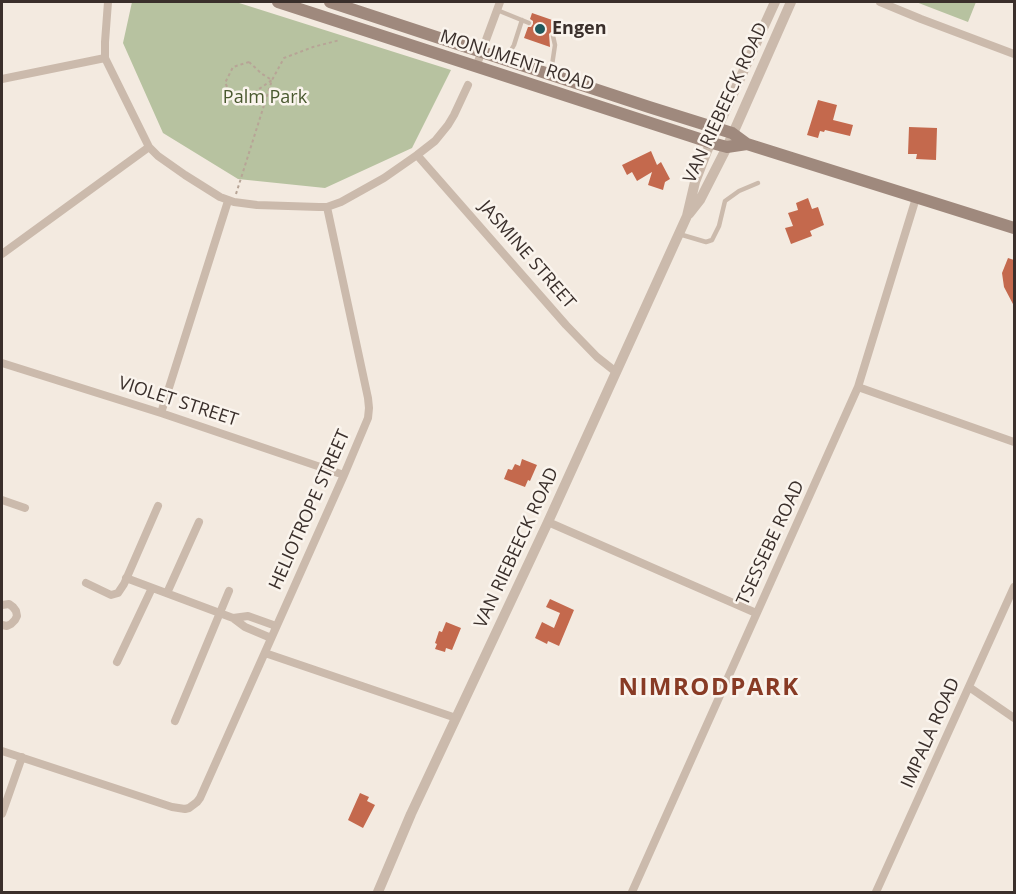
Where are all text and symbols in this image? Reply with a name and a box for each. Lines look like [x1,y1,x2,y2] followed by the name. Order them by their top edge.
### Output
[552,18,607,40] place label: Engen
[679,19,773,187] street label: VAN RIEBEECK ROAD
[533,22,547,36] marker: Engen
[437,26,597,96] street label: MONUMENT ROAD
[223,87,307,109] park label: Palm Park
[474,196,580,314] street label: JASMINE STREET
[115,372,241,432] street label: VIOLET STREET
[265,427,355,593] street label: HELIOTROPE STREET
[470,464,564,632] street label: VAN RIEBEECK ROAD
[733,477,809,609] street label: TSESSEBE ROAD
[618,674,800,702] district label: NIMRODPARK
[897,675,965,791] street label: IMPALA ROAD

